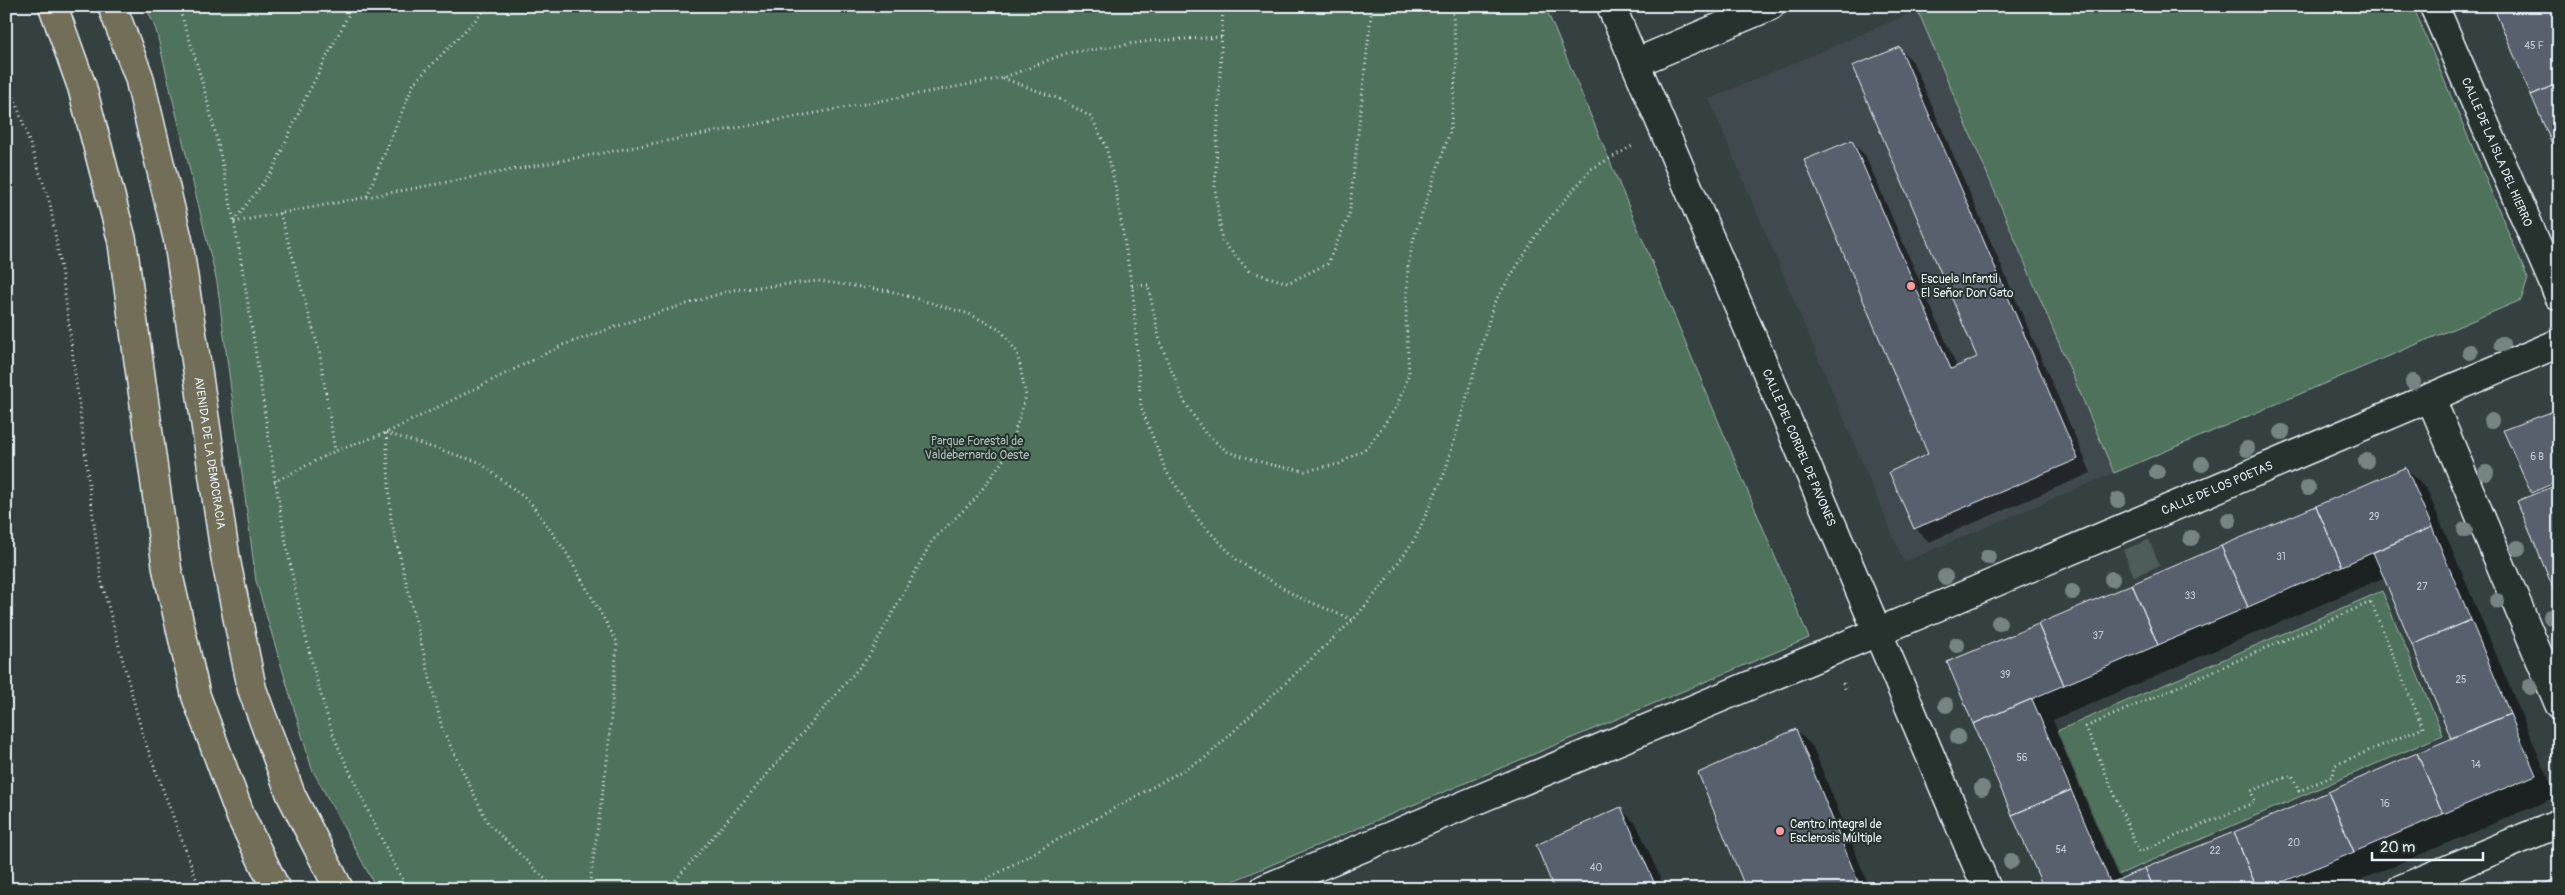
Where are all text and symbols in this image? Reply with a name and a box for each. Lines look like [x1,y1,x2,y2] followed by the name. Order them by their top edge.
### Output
[2524,40,2544,52] house number: 45 F
[2458,75,2535,229] street label: CALLE DE LA ISLA DEL HIERRO
[1921,272,2014,301] place label: Escuela Infantil El Señor Don Gato
[1905,280,1917,292] marker: Escuela Infantil El Señor Don Gato
[1758,367,1839,529] street label: CALLE DEL CORDEL DE PAVONES
[191,376,228,530] street label: AVENIDA DE LA DEMOCRACIA
[925,434,1029,463] park label: Parque Forestal de Valdebernardo Oeste
[2530,451,2544,463] house number: 6 B
[2159,458,2275,519] street label: CALLE DE LOS POETAS
[2369,511,2379,523] house number: 29
[2276,551,2286,563] house number: 31
[2417,581,2428,593] house number: 27
[2184,590,2196,602] house number: 33
[2093,630,2104,642] house number: 37
[2000,669,2010,681] house number: 39
[2455,674,2467,686] house number: 25
[2016,752,2028,764] house number: 56
[2471,759,2481,771] house number: 14
[2380,798,2390,810] house number: 16
[1790,817,1882,846] place label: Centro Integral de Esclerosis Múltiple
[1774,825,1786,837] marker: Centro Integral de Esclerosis Múltiple
[2372,830,2484,862] scale bar
[2288,837,2300,849] house number: 20
[2380,838,2415,857] text: 20 m
[2055,844,2067,856] house number: 54
[2209,845,2221,857] house number: 22
[1590,862,1602,874] house number: 40

